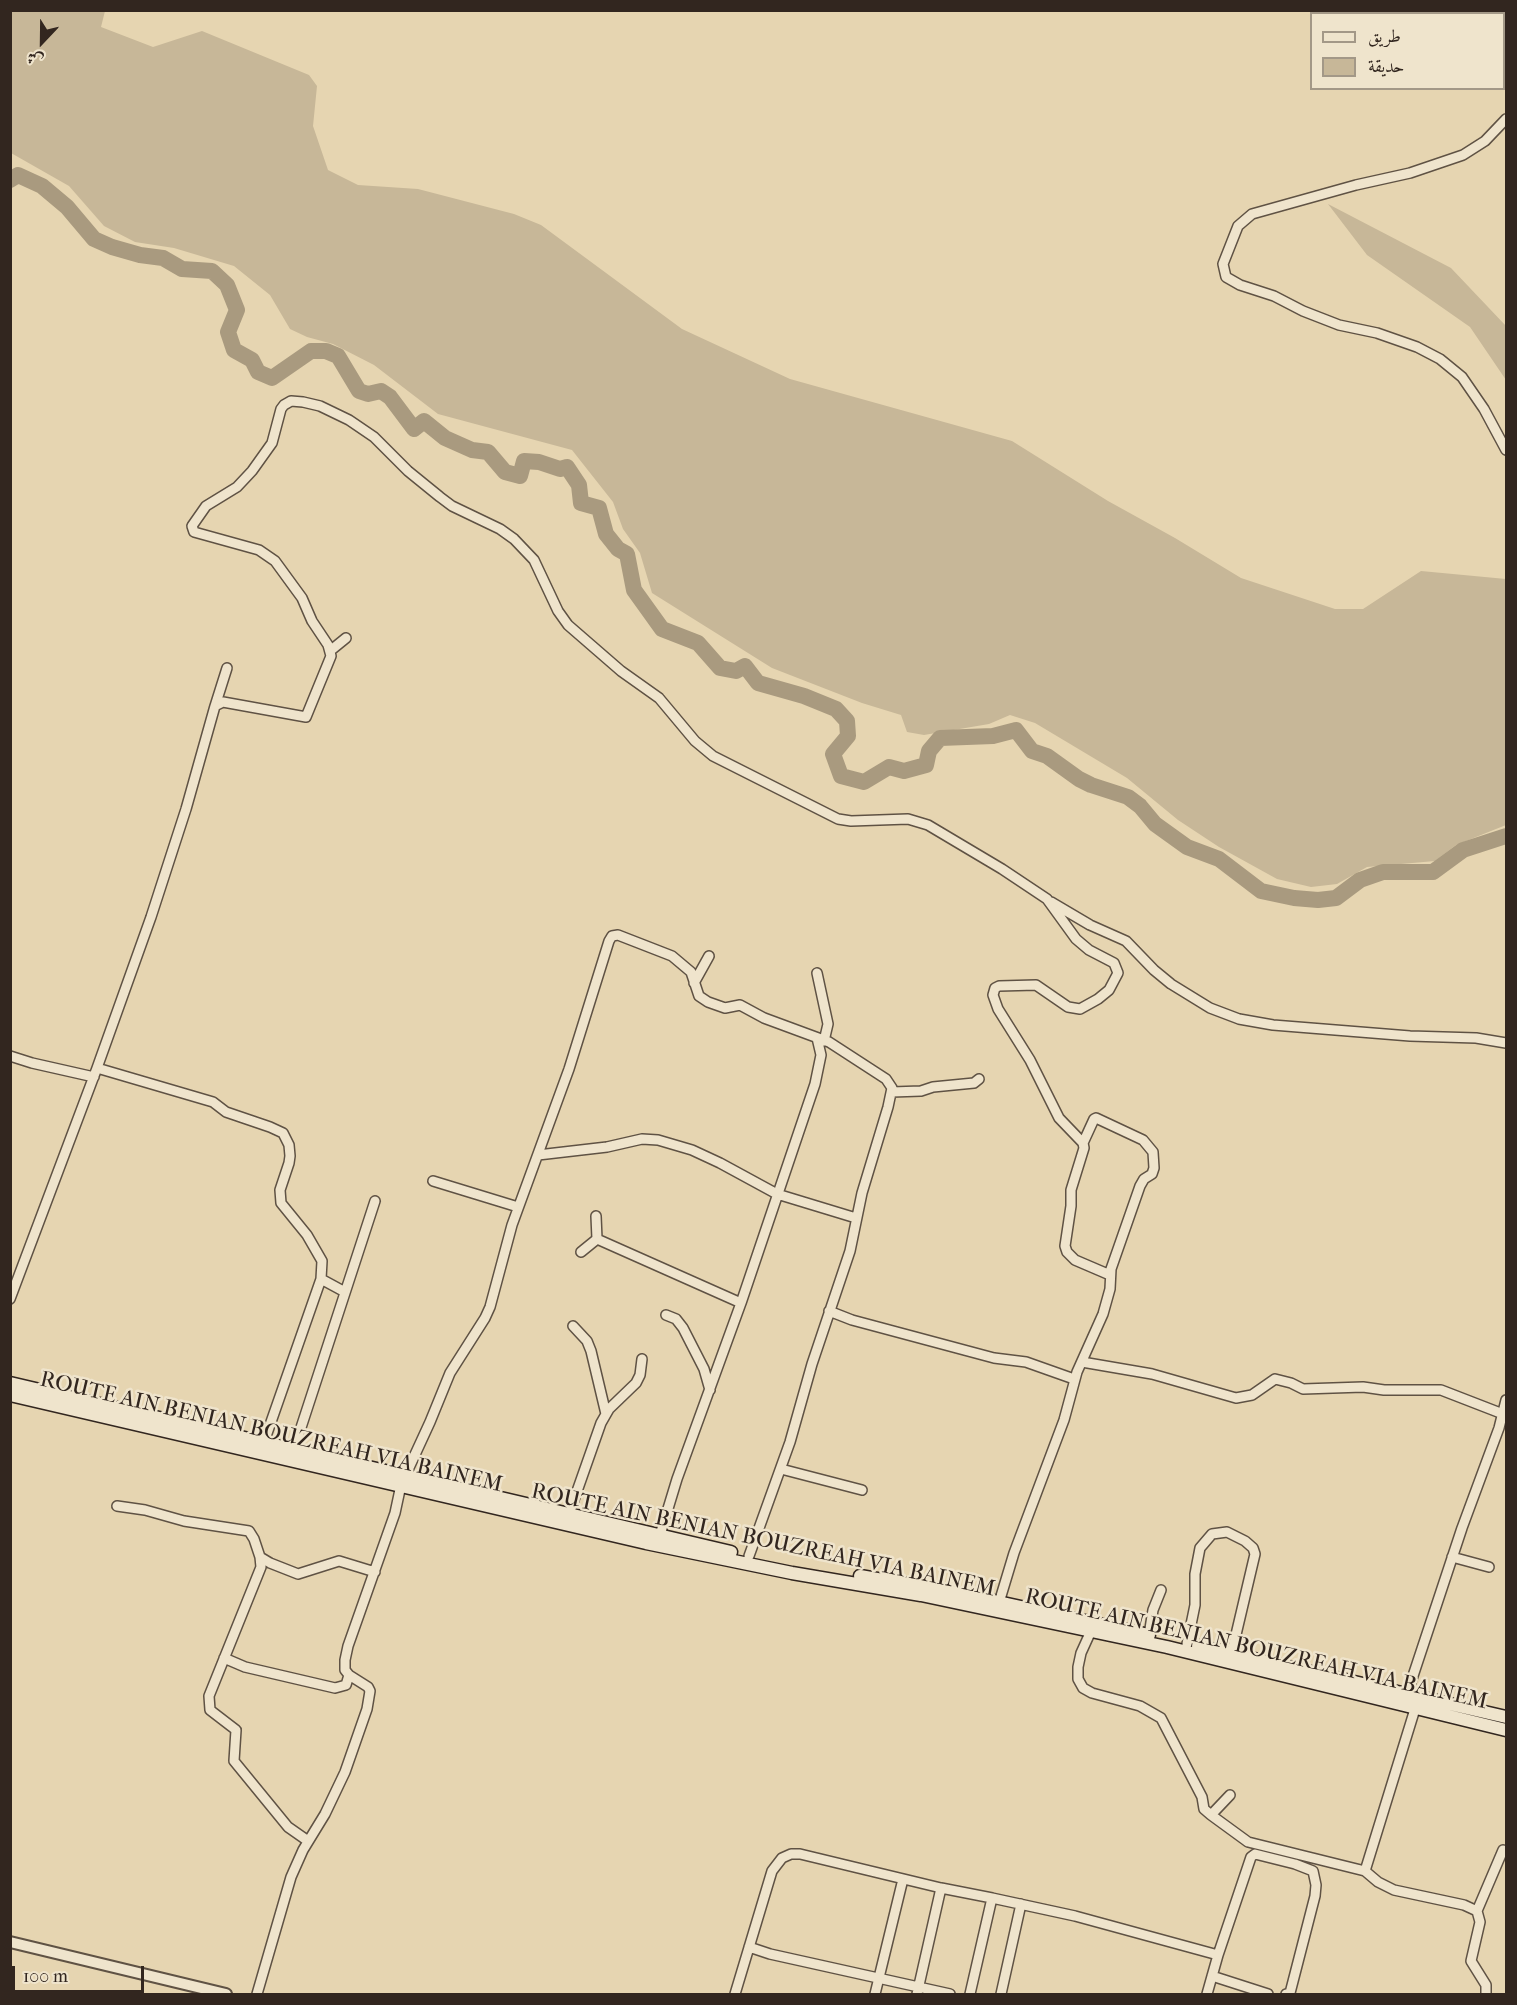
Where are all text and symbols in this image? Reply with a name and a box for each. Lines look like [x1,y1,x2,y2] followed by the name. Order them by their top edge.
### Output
[12,12,72,72] north arrow
[1310,12,1505,90] legend
[1368,26,1401,47] text: طريق
[24,47,46,71] text: ش
[1368,56,1404,77] text: حديقة
[37,1367,505,1499] street label: ROUTE AIN BENIAN BOUZREAH VIA BAINEM
[529,1479,997,1603] street label: ROUTE AIN BENIAN BOUZREAH VIA BAINEM
[1022,1584,1490,1716] street label: ROUTE AIN BENIAN BOUZREAH VIA BAINEM
[15,1954,147,1992] scale bar
[23,1966,68,1987] text: 100 m

